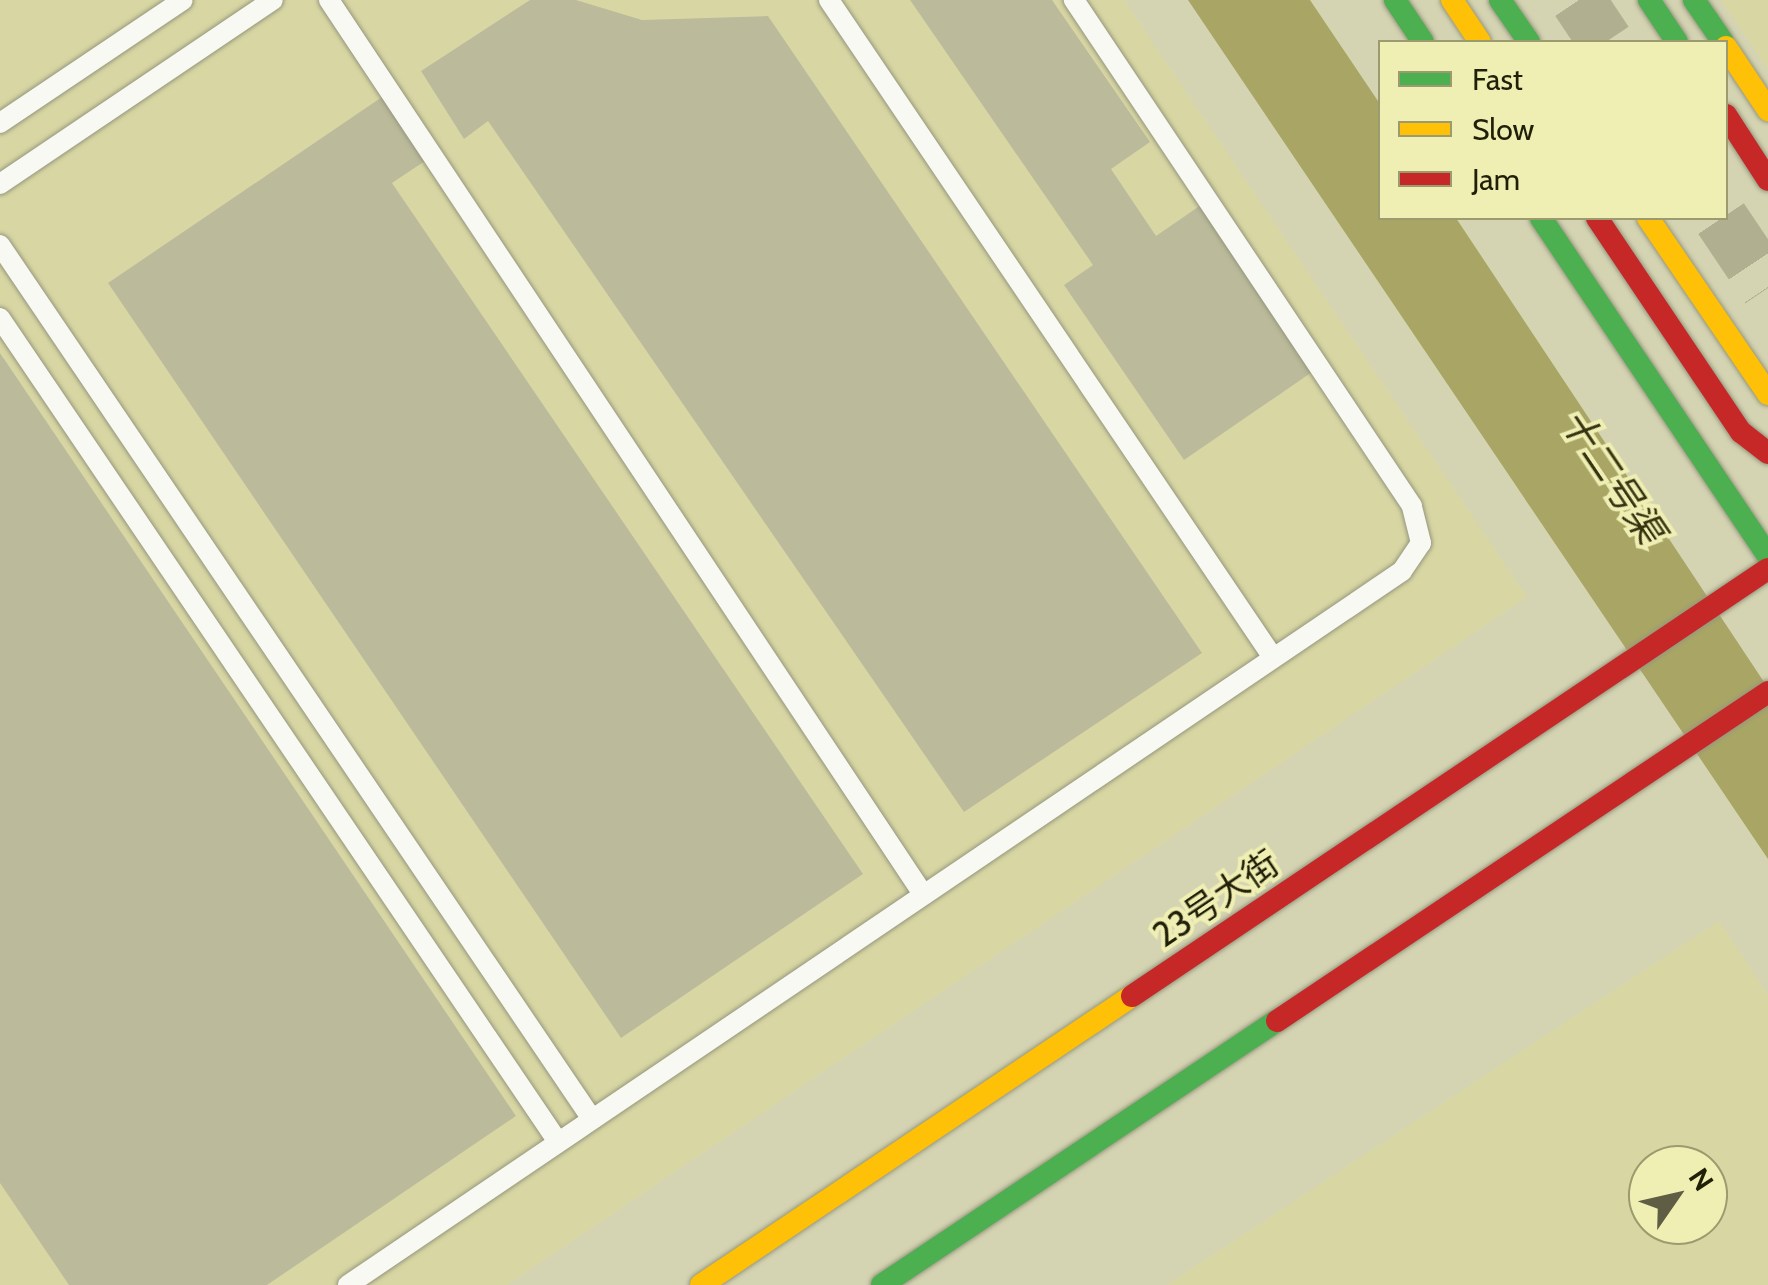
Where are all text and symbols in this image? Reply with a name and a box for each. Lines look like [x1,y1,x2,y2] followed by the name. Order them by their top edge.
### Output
[1378,40,1728,220] legend
[1472,61,1523,98] text: Fast
[1472,111,1534,148] text: Slow
[1472,161,1520,198] text: Jam
[1551,400,1673,552] water label: 十二号渠
[1145,842,1287,956] street label: 23号大街
[1628,1145,1728,1245] north arrow
[1682,1162,1721,1197] text: N

